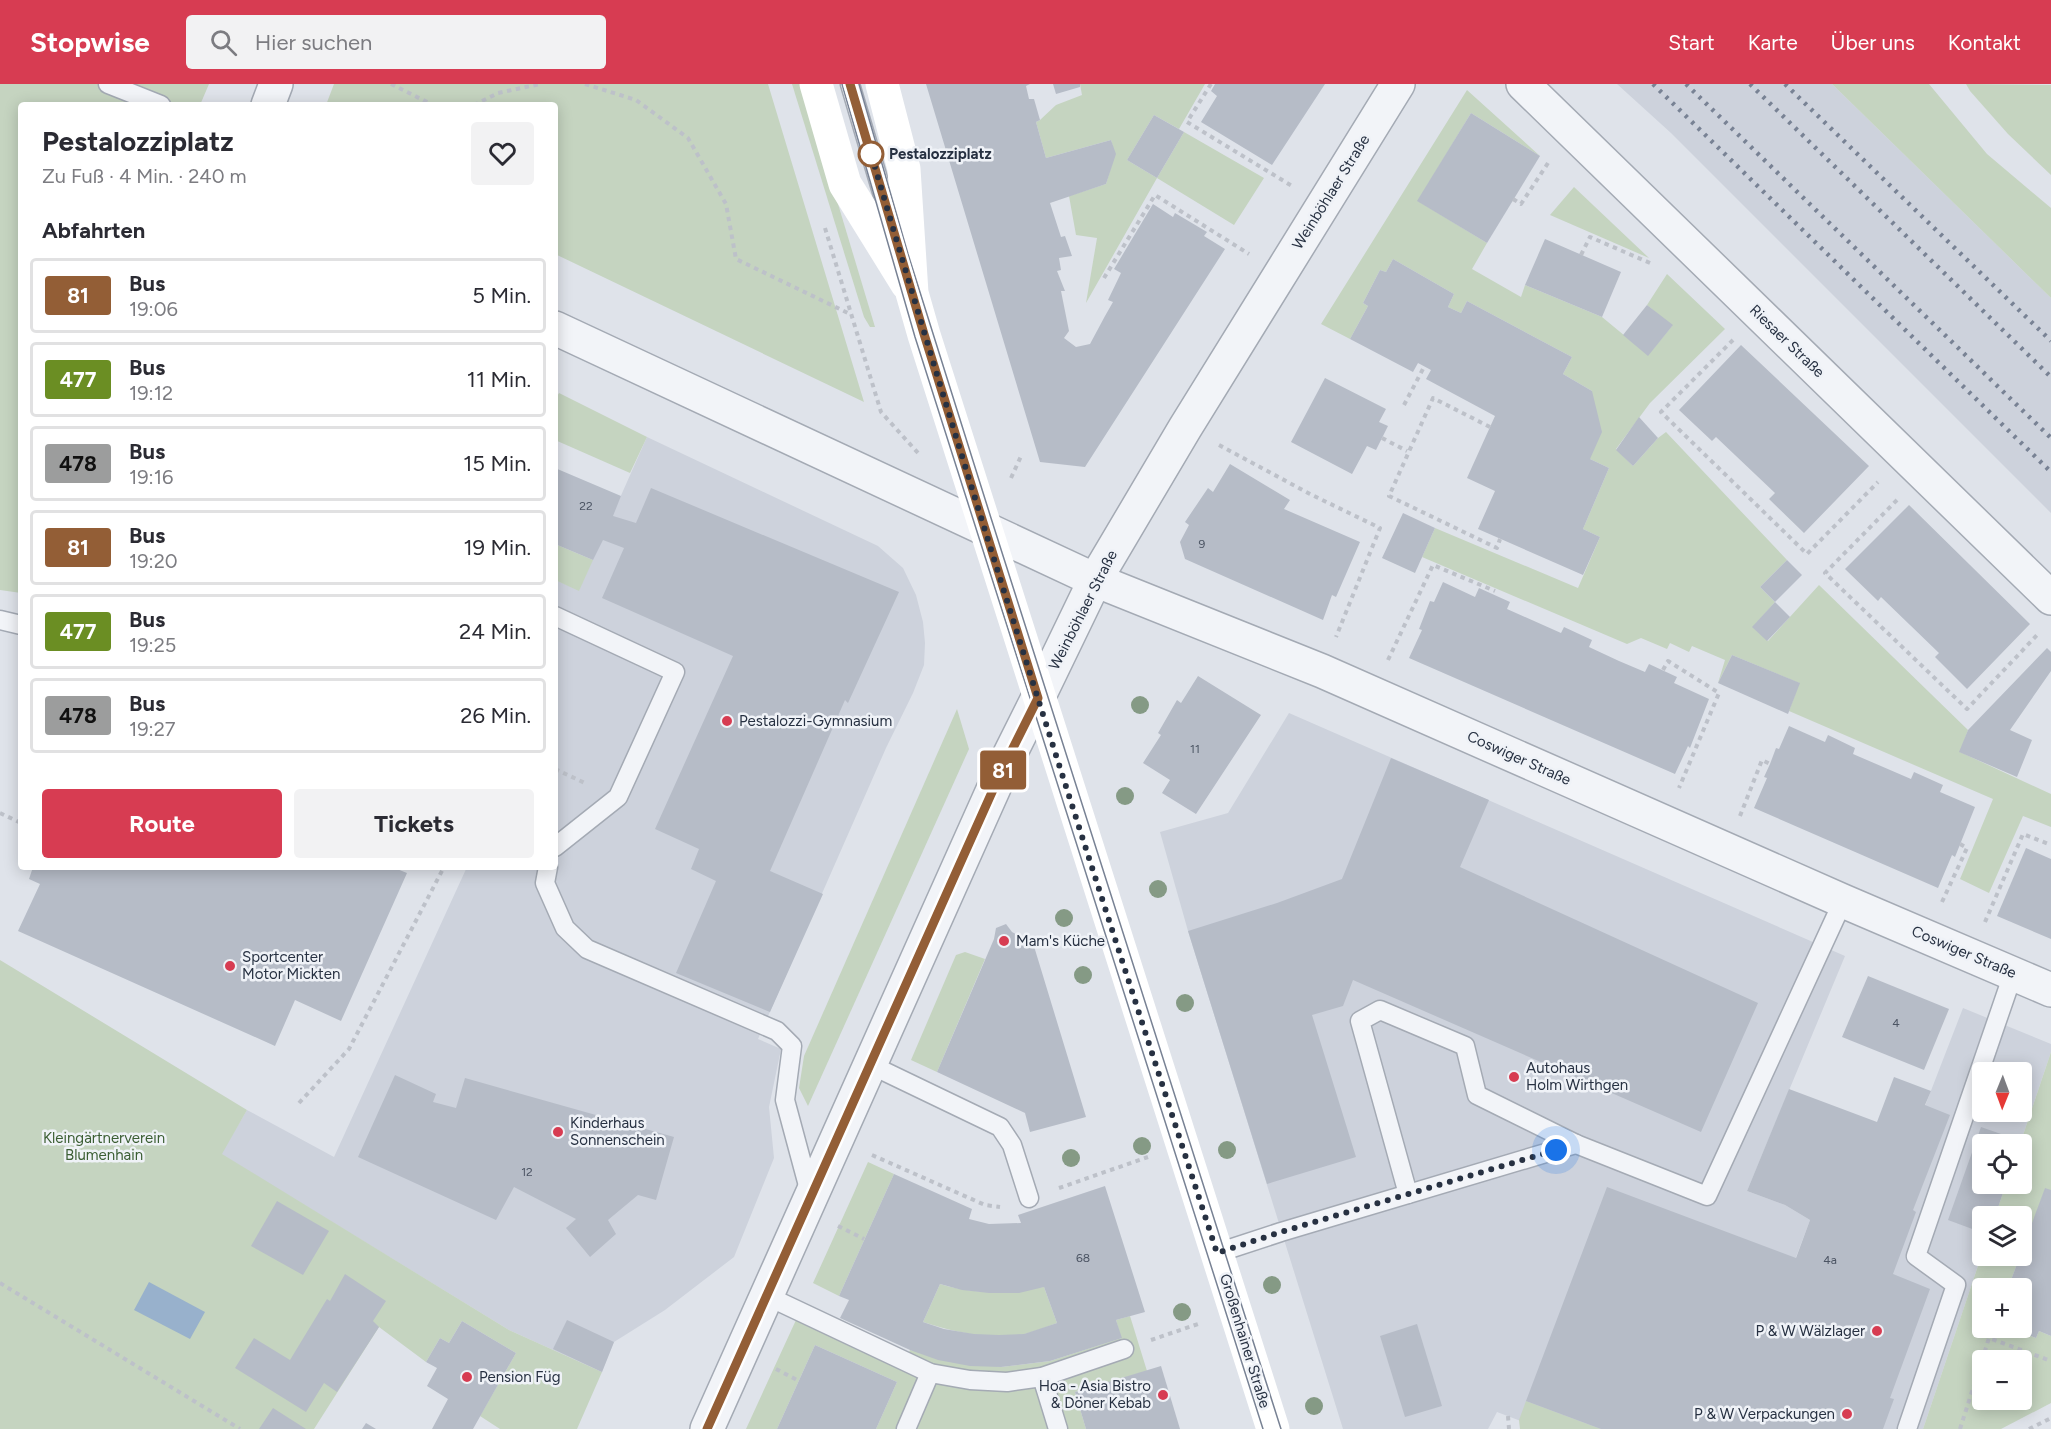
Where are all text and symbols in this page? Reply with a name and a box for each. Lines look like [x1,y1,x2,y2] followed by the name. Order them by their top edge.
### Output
[186,15,606,69] search box
[30,25,150,59] text: Stopwise
[207,26,240,59] icon: search
[255,29,372,56] text: Hier suchen
[1668,30,1715,55] text: Start
[1748,30,1798,55] text: Karte
[1831,30,1915,55] text: Über uns
[1948,30,2021,55] text: Kontakt
[471,122,534,185] button: heart
[42,124,234,158] text: Pestalozziplatz
[1288,131,1374,253] street label: Weinböhlaer Straße
[858,141,884,167] marker: Pestalozziplatz
[889,145,992,163] place label: Pestalozziplatz
[42,164,247,188] text: Zu Fuß · 4 Min. · 240 m
[42,217,145,244] text: Abfahrten
[129,270,165,297] text: Bus
[472,282,531,309] text: 5 Min.
[67,283,89,308] text: 81
[129,297,178,321] text: 19:06
[1746,301,1828,381] street label: Riesaer Straße
[129,354,165,381] text: Bus
[467,366,531,393] text: 11 Min.
[60,367,96,392] text: 477
[129,381,173,405] text: 19:12
[129,438,165,465] text: Bus
[463,450,531,477] text: 15 Min.
[59,451,97,476] text: 478
[129,465,173,489] text: 19:16
[579,499,593,513] house number: 22
[129,522,165,549] text: Bus
[463,534,531,561] text: 19 Min.
[67,535,89,560] text: 81
[1199,537,1206,551] house number: 9
[1045,547,1121,673] street label: Weinböhlaer Straße
[129,549,178,573] text: 19:20
[129,606,165,633] text: Bus
[459,618,531,645] text: 24 Min.
[60,619,96,644] text: 477
[129,633,176,657] text: 19:25
[129,690,165,717] text: Bus
[460,702,531,729] text: 26 Min.
[59,703,97,728] text: 478
[739,712,892,730] place label: Pestalozzi-Gymnasium
[720,714,734,728] marker: Pestalozzi-Gymnasium
[129,717,176,741] text: 19:27
[1464,727,1574,789] street label: Coswiger Straße
[1190,742,1200,756] house number: 11
[976,750,1030,790] line badge: 81
[992,758,1014,783] text: 81
[42,789,282,858] button: Route
[294,789,534,858] button: Tickets
[1909,922,2019,982] street label: Coswiger Straße
[1016,932,1105,950] place label: Mam's Küche
[997,934,1011,948] marker: Mam's Küche
[242,948,340,983] place label: Sportcenter Motor Mickten
[223,959,237,973] marker: Sportcenter Motor Mickten
[1892,1016,1900,1030] house number: 4
[1526,1059,1628,1094] place label: Autohaus Holm Wirthgen
[1972,1062,2032,1122] north arrow
[1972,1062,2032,1410] map controls
[1507,1070,1521,1084] marker: Autohaus Holm Wirthgen
[570,1114,665,1149] place label: Kinderhaus Sonnenschein
[551,1125,565,1139] marker: Kinderhaus Sonnenschein
[43,1129,165,1164] park label: Kleingärtnerverein Blumenhain
[1972,1134,2032,1194] button: locate
[1541,1135,1571,1165] your location
[521,1165,533,1179] house number: 12
[1972,1206,2032,1266] button: layers
[1076,1251,1090,1265] house number: 68
[1823,1253,1837,1267] house number: 4a
[1216,1272,1274,1410] street label: Großenhainer Straße
[1972,1278,2032,1338] button: +
[1755,1322,1865,1340] place label: P & W Wälzlager
[1870,1324,1884,1338] marker: P & W Wälzlager
[1972,1350,2032,1410] button: −
[479,1368,561,1386] place label: Pension Füg
[460,1370,474,1384] marker: Pension Füg
[1039,1377,1151,1412] place label: Hoa - Asia Bistro & Döner Kebab
[1156,1388,1170,1402] marker: Hoa - Asia Bistro & Döner Kebab
[1694,1405,1835,1423] place label: P & W Verpackungen
[1840,1407,1854,1421] marker: P & W Verpackungen

